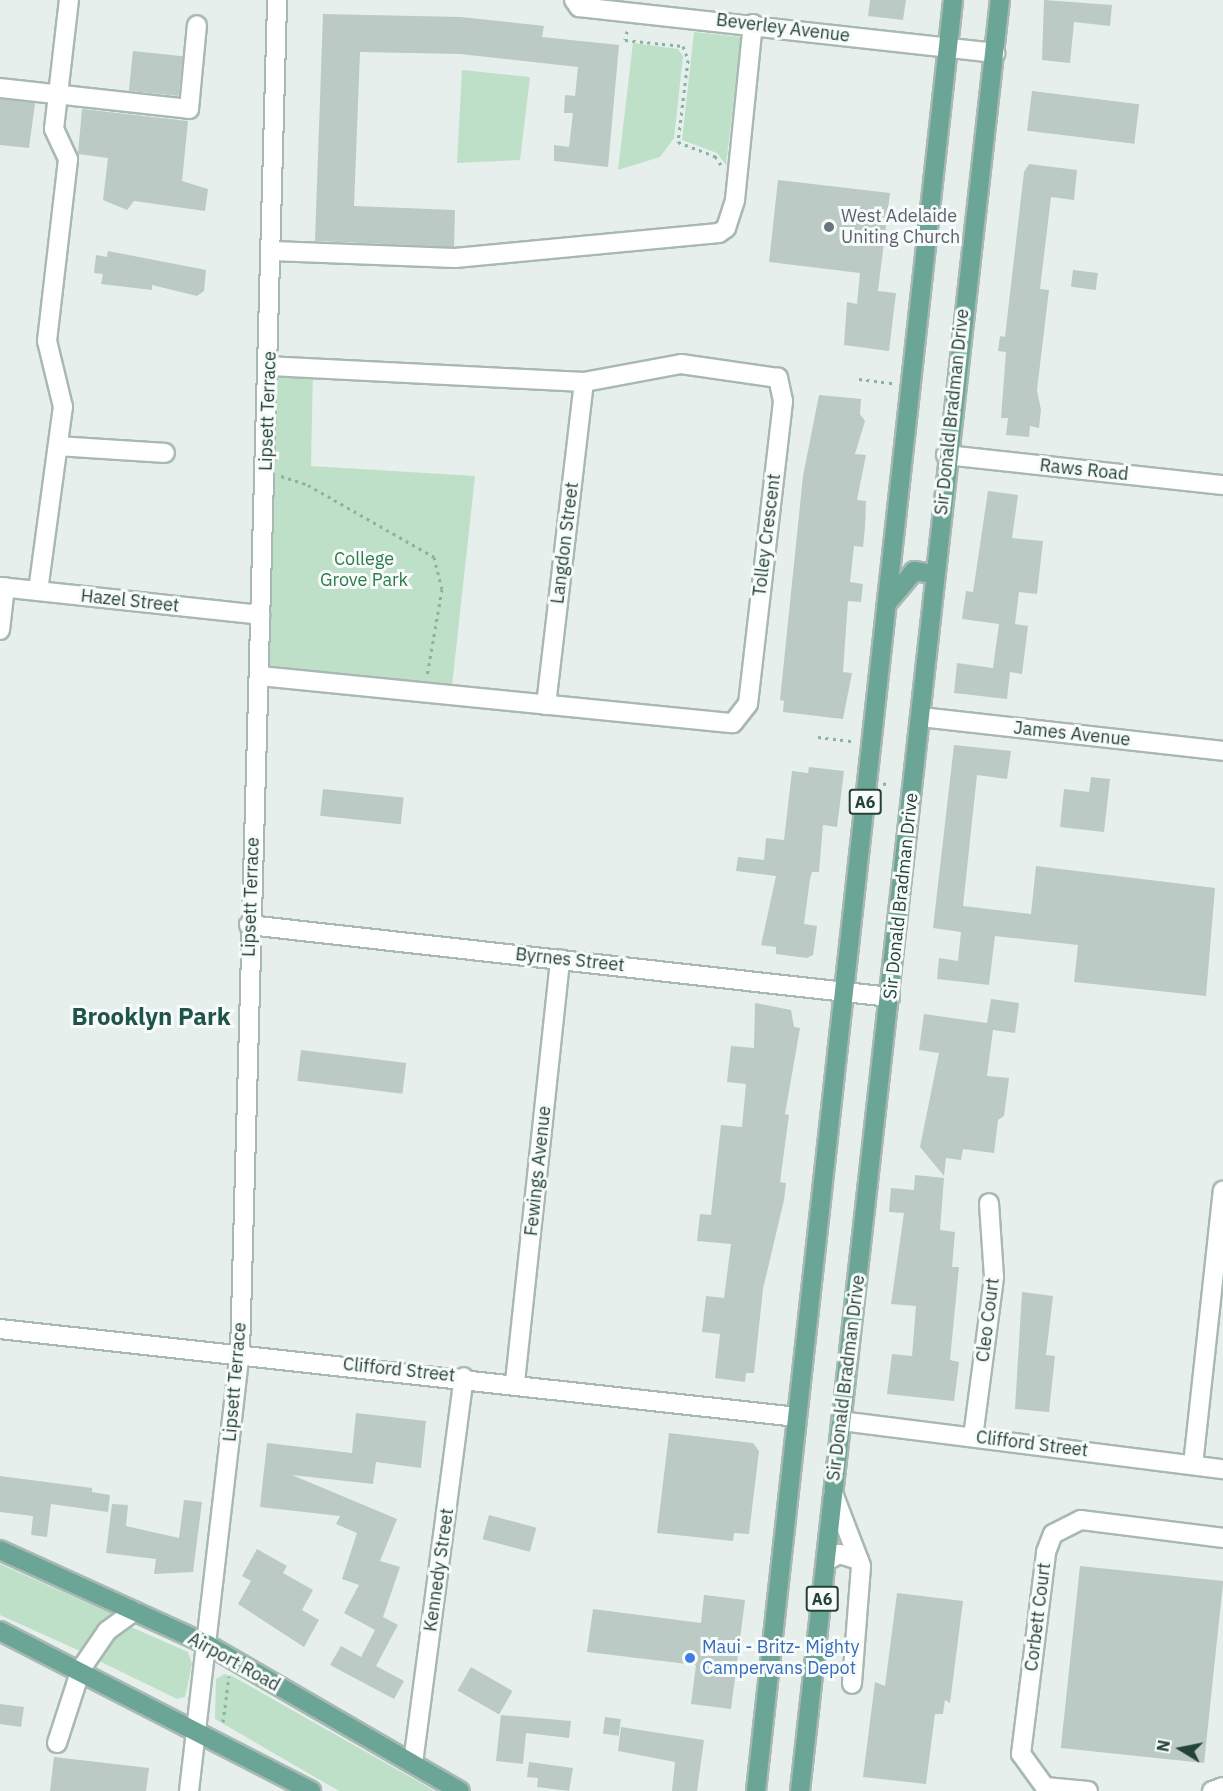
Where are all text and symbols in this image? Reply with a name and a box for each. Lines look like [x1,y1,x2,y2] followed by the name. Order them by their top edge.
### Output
[715,9,851,47] street label: Beverley Avenue
[841,206,960,248] place label: West Adelaide Uniting Church
[822,220,836,234] marker: West Adelaide Uniting Church
[930,308,974,516] street label: Sir Donald Bradman Drive
[255,351,281,471] street label: Lipsett Terrace
[1039,455,1129,485] street label: Raws Road
[749,472,785,598] street label: Tolley Crescent
[547,481,583,605] street label: Langdon Street
[320,549,408,592] park label: College Grove Park
[80,585,180,617] street label: Hazel Street
[1012,717,1132,751] street label: James Avenue
[848,789,882,815] road number: A6
[879,792,923,1000] street label: Sir Donald Bradman Drive
[238,837,264,957] street label: Lipsett Terrace
[514,944,626,976] street label: Byrnes Street
[72,1003,230,1031] district label: Brooklyn Park
[520,1105,556,1237] street label: Fewings Avenue
[823,1274,869,1482] street label: Sir Donald Bradman Drive
[972,1277,1004,1363] street label: Cleo Court
[219,1321,251,1443] street label: Lipsett Terrace
[342,1353,456,1387] street label: Clifford Street
[975,1426,1089,1462] street label: Clifford Street
[420,1507,458,1633] street label: Kennedy Street
[1021,1561,1055,1673] street label: Corbett Court
[806,1586,838,1612] road number: A6
[184,1628,284,1696] street label: Airport Road
[702,1637,859,1680] place label: Maui - Britz- Mighty Campervans Depot
[683,1651,697,1665] marker: Maui - Britz- Mighty Campervans Depot
[1151,1719,1211,1779] north arrow
[1152,1738,1174,1753] text: N

